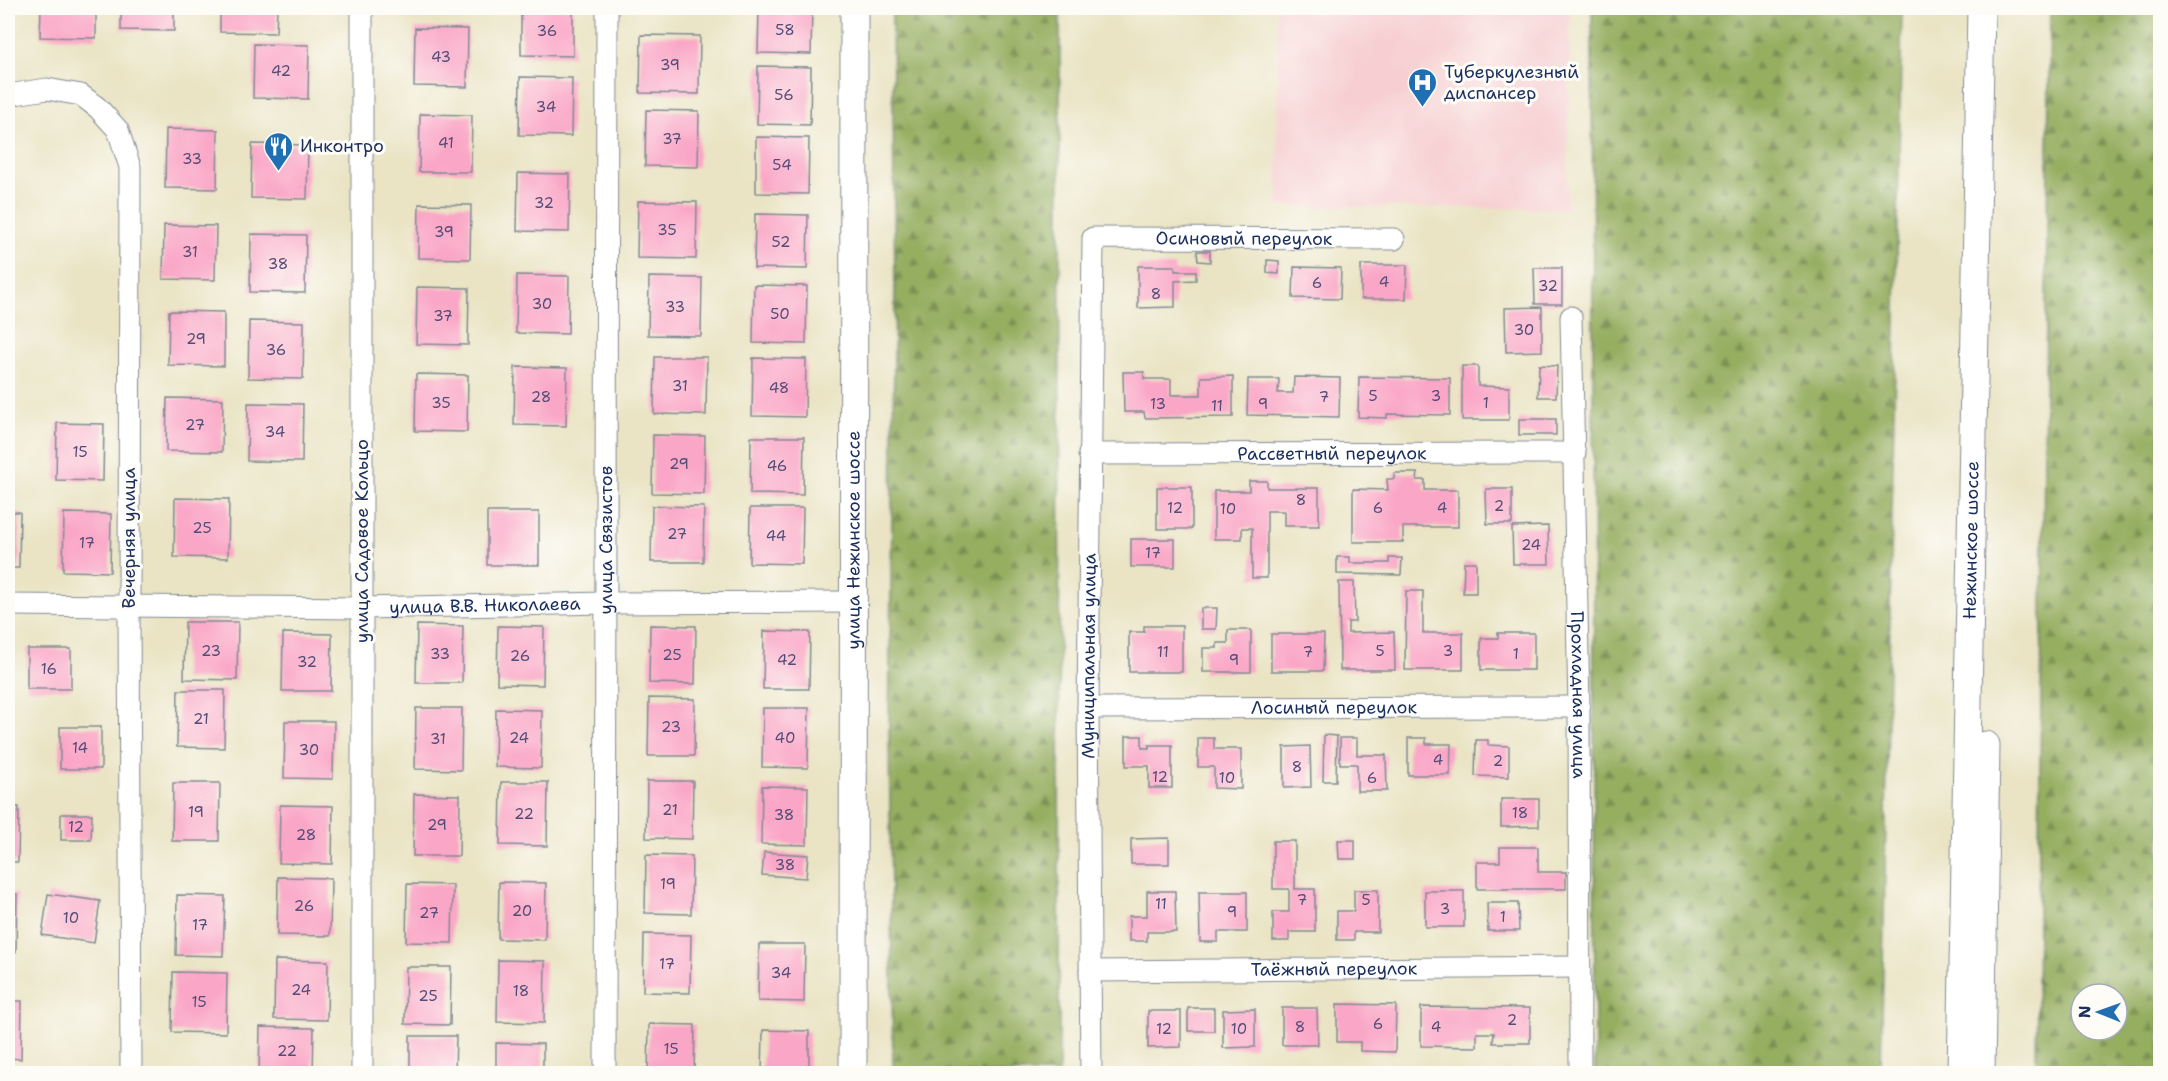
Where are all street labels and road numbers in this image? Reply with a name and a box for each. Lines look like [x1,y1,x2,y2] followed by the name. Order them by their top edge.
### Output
[1155,226,1333,251] street label: Осиновый переулок
[841,431,866,649] street label: улица Нежинское шоссе
[350,439,374,643] street label: улица Садовое Кольцо
[1237,441,1427,466] street label: Рассветный переулок
[1958,461,1985,619] street label: Нежинское шоссе
[594,466,618,614] street label: улица Связистов
[117,468,141,608] street label: Вечерняя улица
[1076,553,1102,759] street label: Муниципальная улица
[389,592,581,619] street label: улица В.В. Николаева
[1565,611,1591,779] street label: Прохладная улица
[1251,695,1417,720] street label: Лосиный переулок
[1251,956,1418,982] street label: Таёжный переулок

